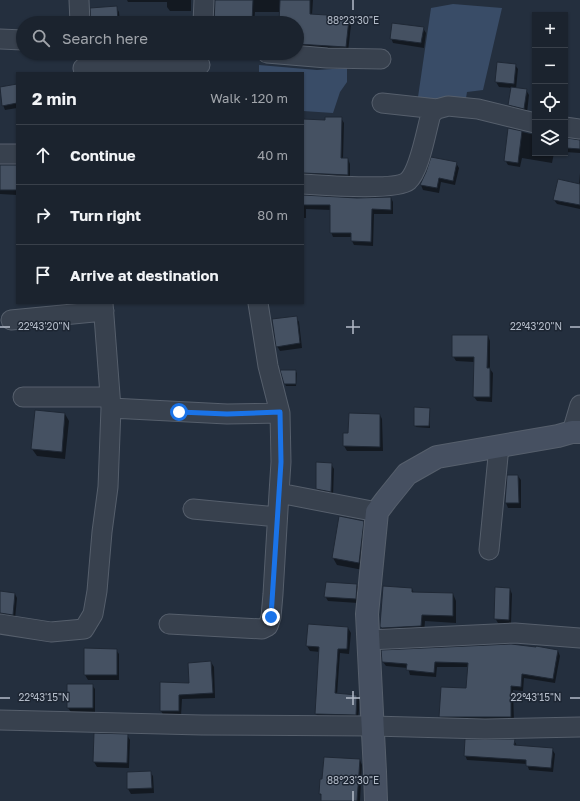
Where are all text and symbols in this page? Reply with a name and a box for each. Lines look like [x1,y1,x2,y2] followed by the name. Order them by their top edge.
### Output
[532,12,568,156] map controls
[532,12,568,48] button: +
[327,14,379,26] text: 88°23'30"E
[16,16,304,60] search box
[30,27,52,49] icon: search
[62,29,148,47] text: Search here
[532,48,568,84] button: −
[532,84,568,120] button: locate
[32,88,76,109] text: 2 min
[210,90,288,106] text: Walk · 120 m
[532,120,568,156] button: layers
[32,144,54,166] icon: ahead
[70,146,136,164] text: Continue
[257,147,288,163] text: 40 m
[32,204,54,226] icon: right
[70,206,141,224] text: Turn right
[257,207,288,223] text: 80 m
[32,264,54,286] icon: arrive
[70,266,219,284] text: Arrive at destination
[18,320,70,332] text: 22°43'20"N
[510,320,562,332] text: 22°43'20"N
[170,403,188,421] route start
[262,608,280,626] route end
[19,691,69,703] text: 22°43'15"N
[511,691,561,703] text: 22°43'15"N
[327,774,379,786] text: 88°23'30"E

